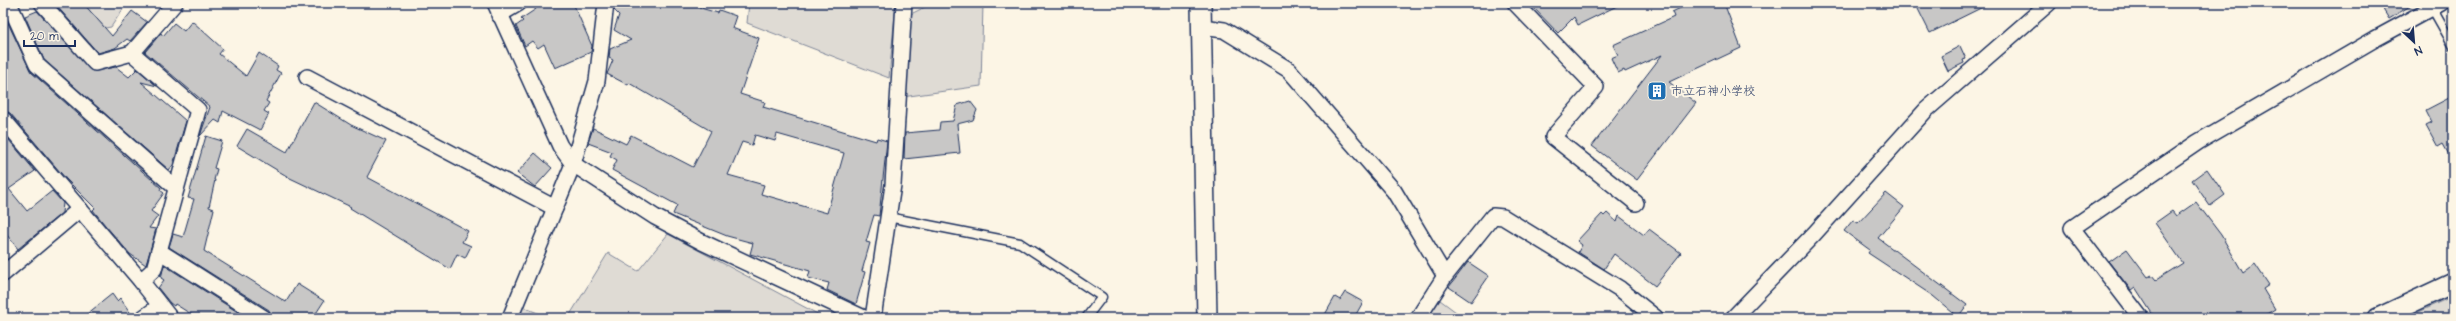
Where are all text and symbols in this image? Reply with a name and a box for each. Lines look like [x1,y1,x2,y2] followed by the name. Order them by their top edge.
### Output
[24,22,75,48] scale bar
[2394,22,2434,62] north arrow
[30,28,59,45] text: 20 m
[2412,42,2425,59] text: N
[1646,80,1668,102] building icon: 市立石神小学校
[1671,83,1755,100] place label: 市立石神小学校

